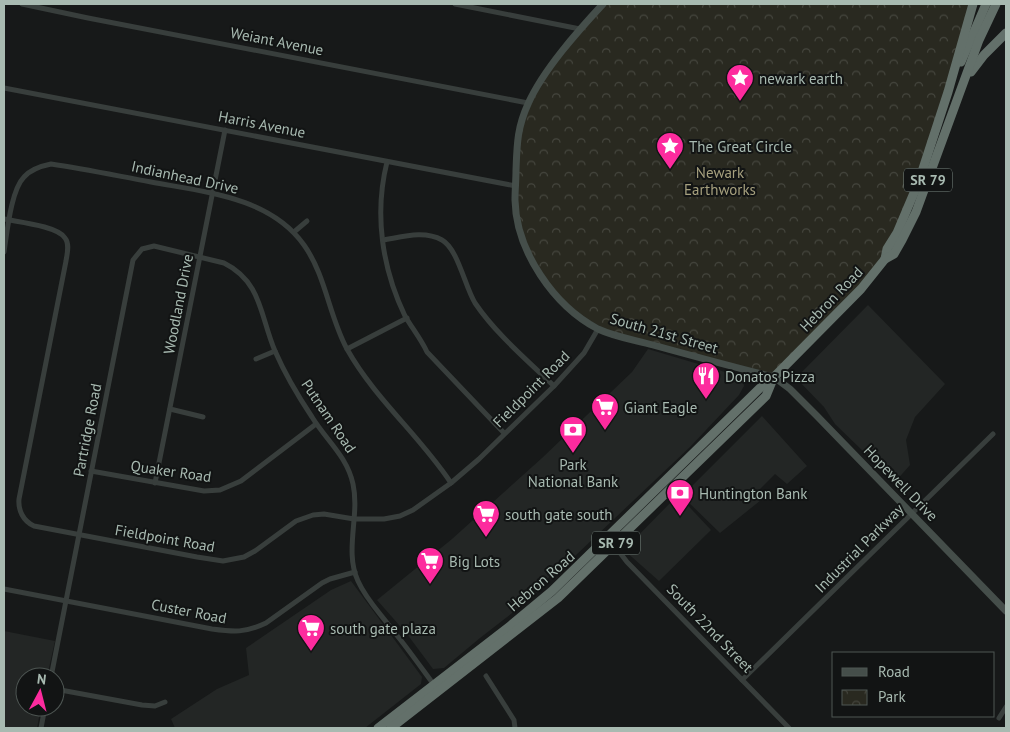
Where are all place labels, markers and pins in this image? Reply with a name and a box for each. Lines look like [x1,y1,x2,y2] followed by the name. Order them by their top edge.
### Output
[725,63,755,102] place icon: newark earth
[759,69,843,88] place label: newark earth
[655,131,685,170] place icon: The Great Circle
[689,137,792,156] place label: The Great Circle
[691,361,721,400] restaurant icon: Donatos Pizza
[725,367,815,386] place label: Donatos Pizza
[590,392,620,431] supermarket icon: Giant Eagle
[624,398,697,417] place label: Giant Eagle
[558,415,588,454] bank icon: Park National Bank
[528,455,619,491] place label: Park National Bank
[665,478,695,517] bank icon: Huntington Bank
[699,484,808,503] place label: Huntington Bank
[471,499,501,538] supermarket icon: south gate south
[505,505,613,524] place label: south gate south
[415,546,445,585] supermarket icon: Big Lots
[449,552,500,571] place label: Big Lots
[296,613,326,652] supermarket icon: south gate plaza
[330,619,436,638] place label: south gate plaza

